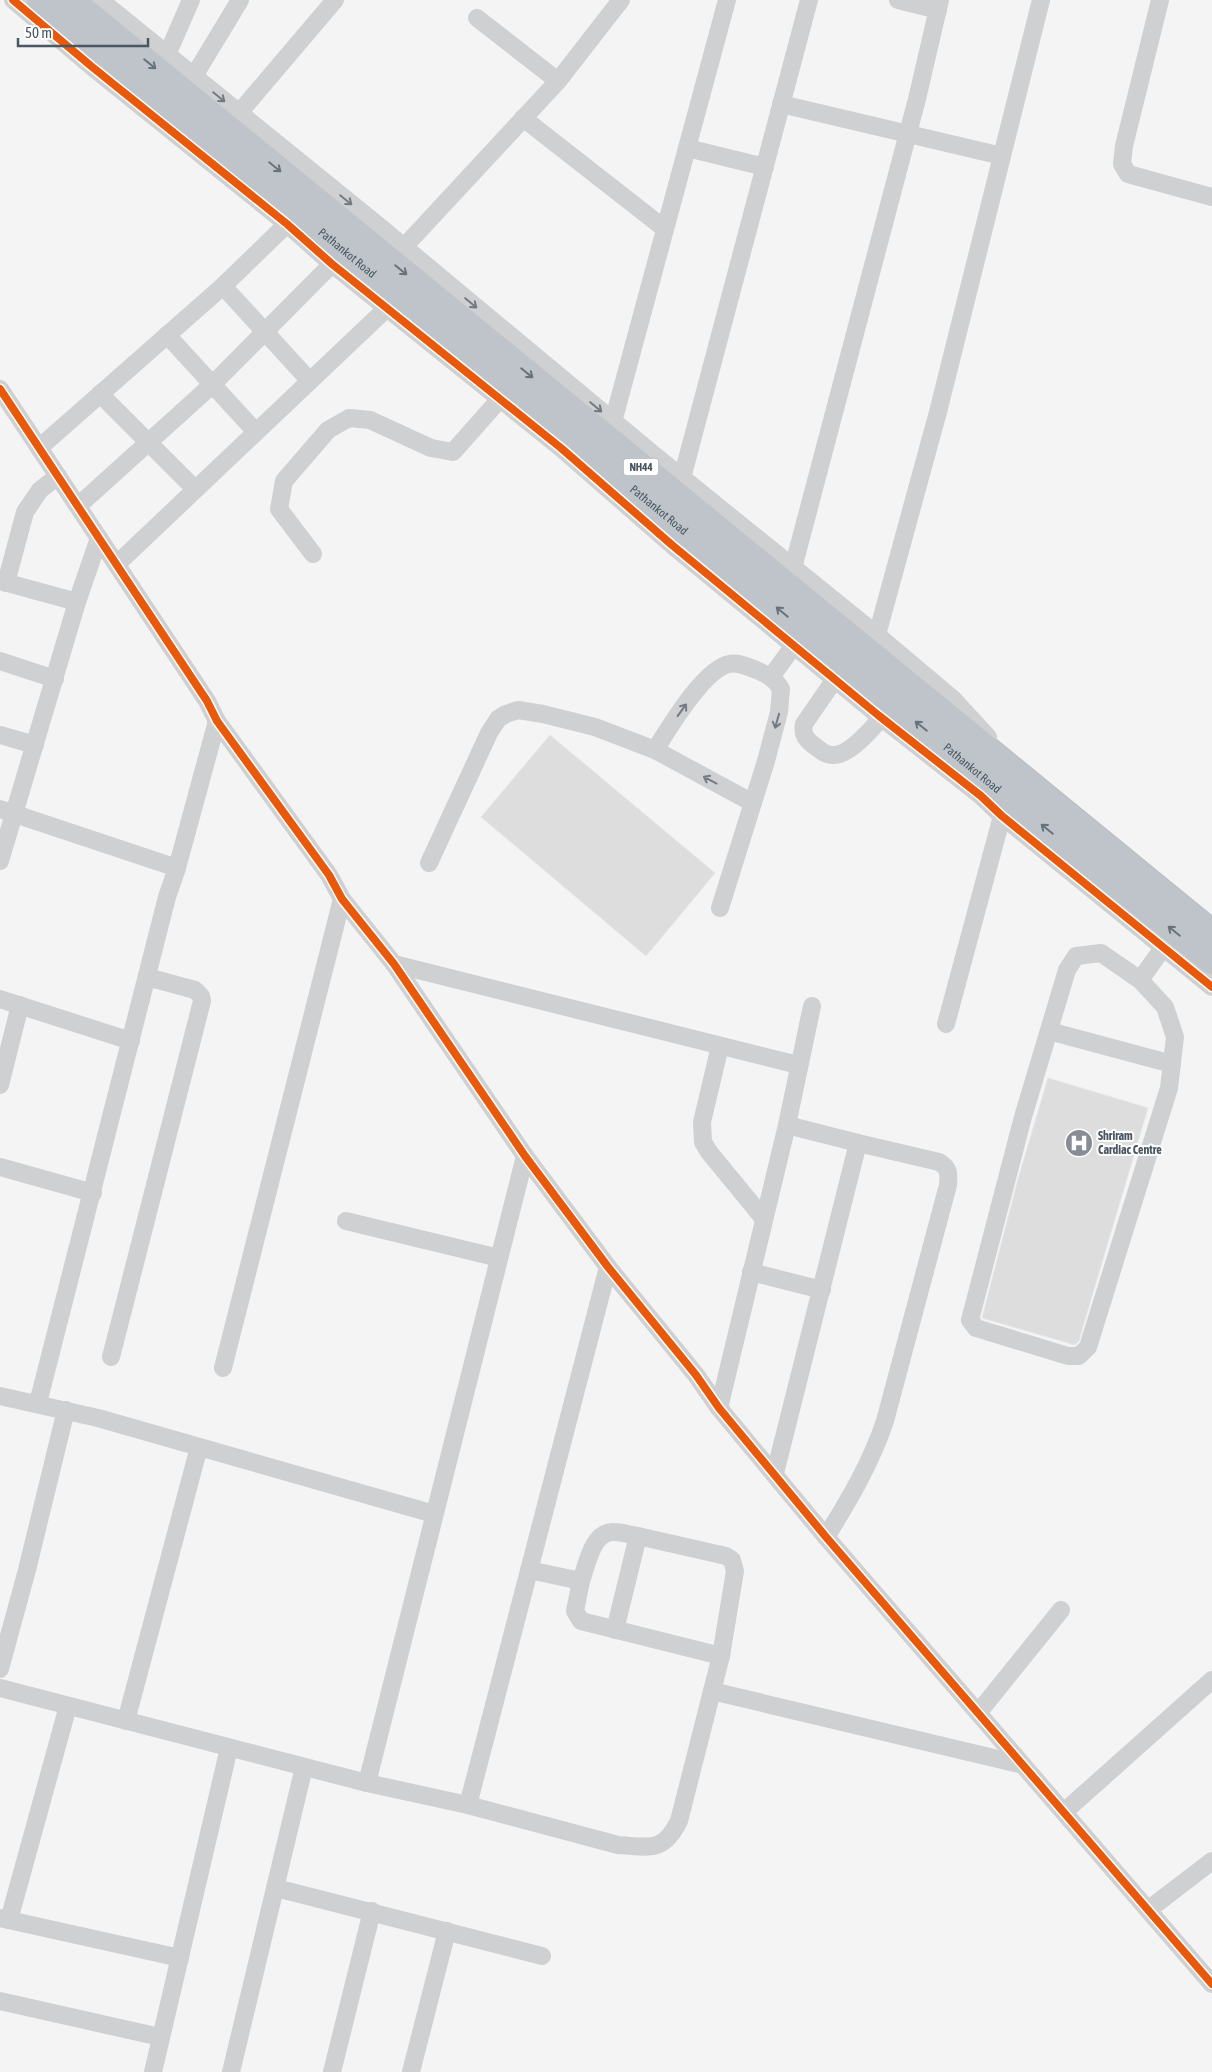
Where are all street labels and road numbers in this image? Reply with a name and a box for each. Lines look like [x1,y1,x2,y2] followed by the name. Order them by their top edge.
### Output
[315,225,379,281] street label: Pathankot Road
[624,458,658,476] road number: NH44
[627,482,691,538] street label: Pathankot Road
[940,740,1004,796] street label: Pathankot Road

